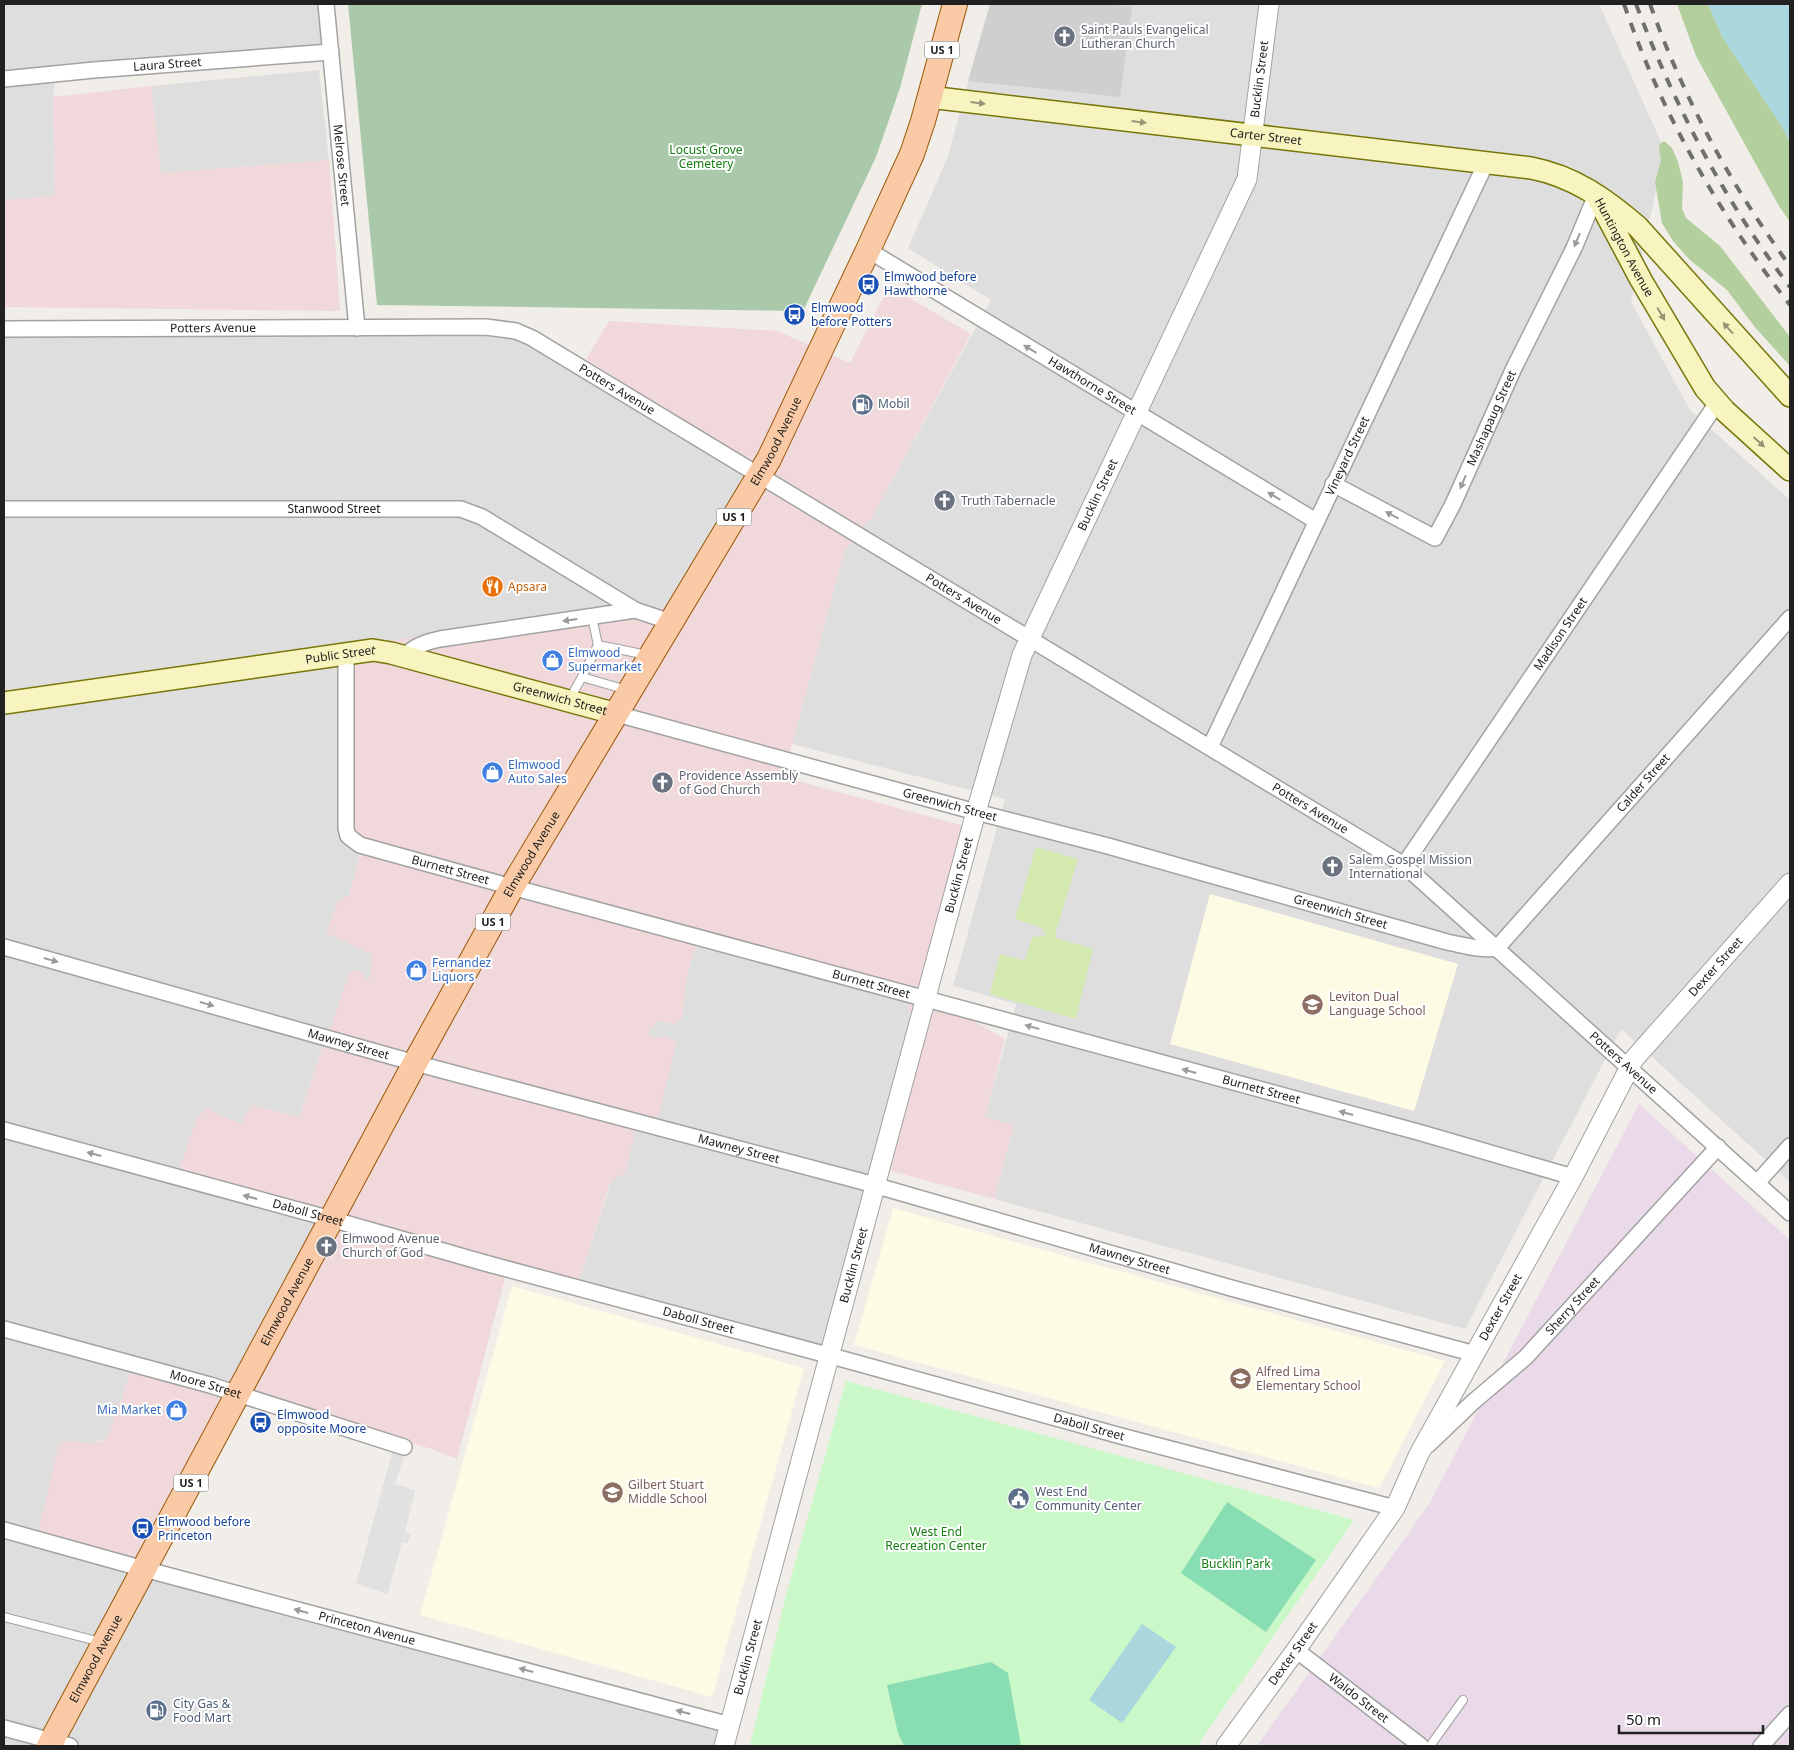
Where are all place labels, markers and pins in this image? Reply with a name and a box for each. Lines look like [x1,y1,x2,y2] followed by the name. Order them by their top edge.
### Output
[1081,21,1209,52] place label: Saint Pauls Evangelical Lutheran Church
[1053,25,1077,49] church icon: Saint Pauls Evangelical Lutheran Church
[884,268,977,299] place label: Elmwood before Hawthorne
[856,272,880,296] bus stop icon: Elmwood before Hawthorne
[811,299,892,330] place label: Elmwood before Potters
[783,303,807,327] bus stop icon: Elmwood before Potters
[850,392,874,416] fuel station icon: Mobil
[878,395,910,412] place label: Mobil
[933,489,957,513] church icon: Truth Tabernacle
[961,492,1056,509] place label: Truth Tabernacle
[480,575,504,599] restaurant icon: Apsara
[508,578,547,595] place label: Apsara
[568,644,642,675] place label: Elmwood Supermarket
[540,648,564,672] shop icon: Elmwood Supermarket
[508,756,567,787] place label: Elmwood Auto Sales
[480,760,504,784] shop icon: Elmwood Auto Sales
[679,767,799,798] place label: Providence Assembly of God Church
[651,771,675,795] church icon: Providence Assembly of God Church
[1349,851,1472,882] place label: Salem Gospel Mission International
[1321,855,1345,879] church icon: Salem Gospel Mission International
[432,954,492,985] place label: Fernandez Liquors
[404,958,428,982] shop icon: Fernandez Liquors
[1329,988,1426,1019] place label: Leviton Dual Language School
[1301,992,1325,1016] school or university icon: Leviton Dual Language School
[342,1230,440,1261] place label: Elmwood Avenue Church of God
[314,1234,338,1258] church icon: Elmwood Avenue Church of God
[1256,1363,1361,1394] place label: Alfred Lima Elementary School
[1228,1367,1252,1391] school or university icon: Alfred Lima Elementary School
[165,1398,189,1422] shop icon: Mia Market
[97,1401,162,1418] place label: Mia Market
[277,1406,366,1437] place label: Elmwood opposite Moore
[249,1410,273,1434] bus stop icon: Elmwood opposite Moore
[628,1476,707,1507] place label: Gilbert Stuart Middle School
[600,1480,624,1504] school or university icon: Gilbert Stuart Middle School
[1035,1483,1142,1514] place label: West End Community Center
[1007,1487,1031,1511] public building icon: West End Community Center
[158,1513,251,1544] place label: Elmwood before Princeton
[130,1517,154,1541] bus stop icon: Elmwood before Princeton
[173,1695,232,1726] place label: City Gas & Food Mart
[145,1699,169,1723] fuel station icon: City Gas & Food Mart

